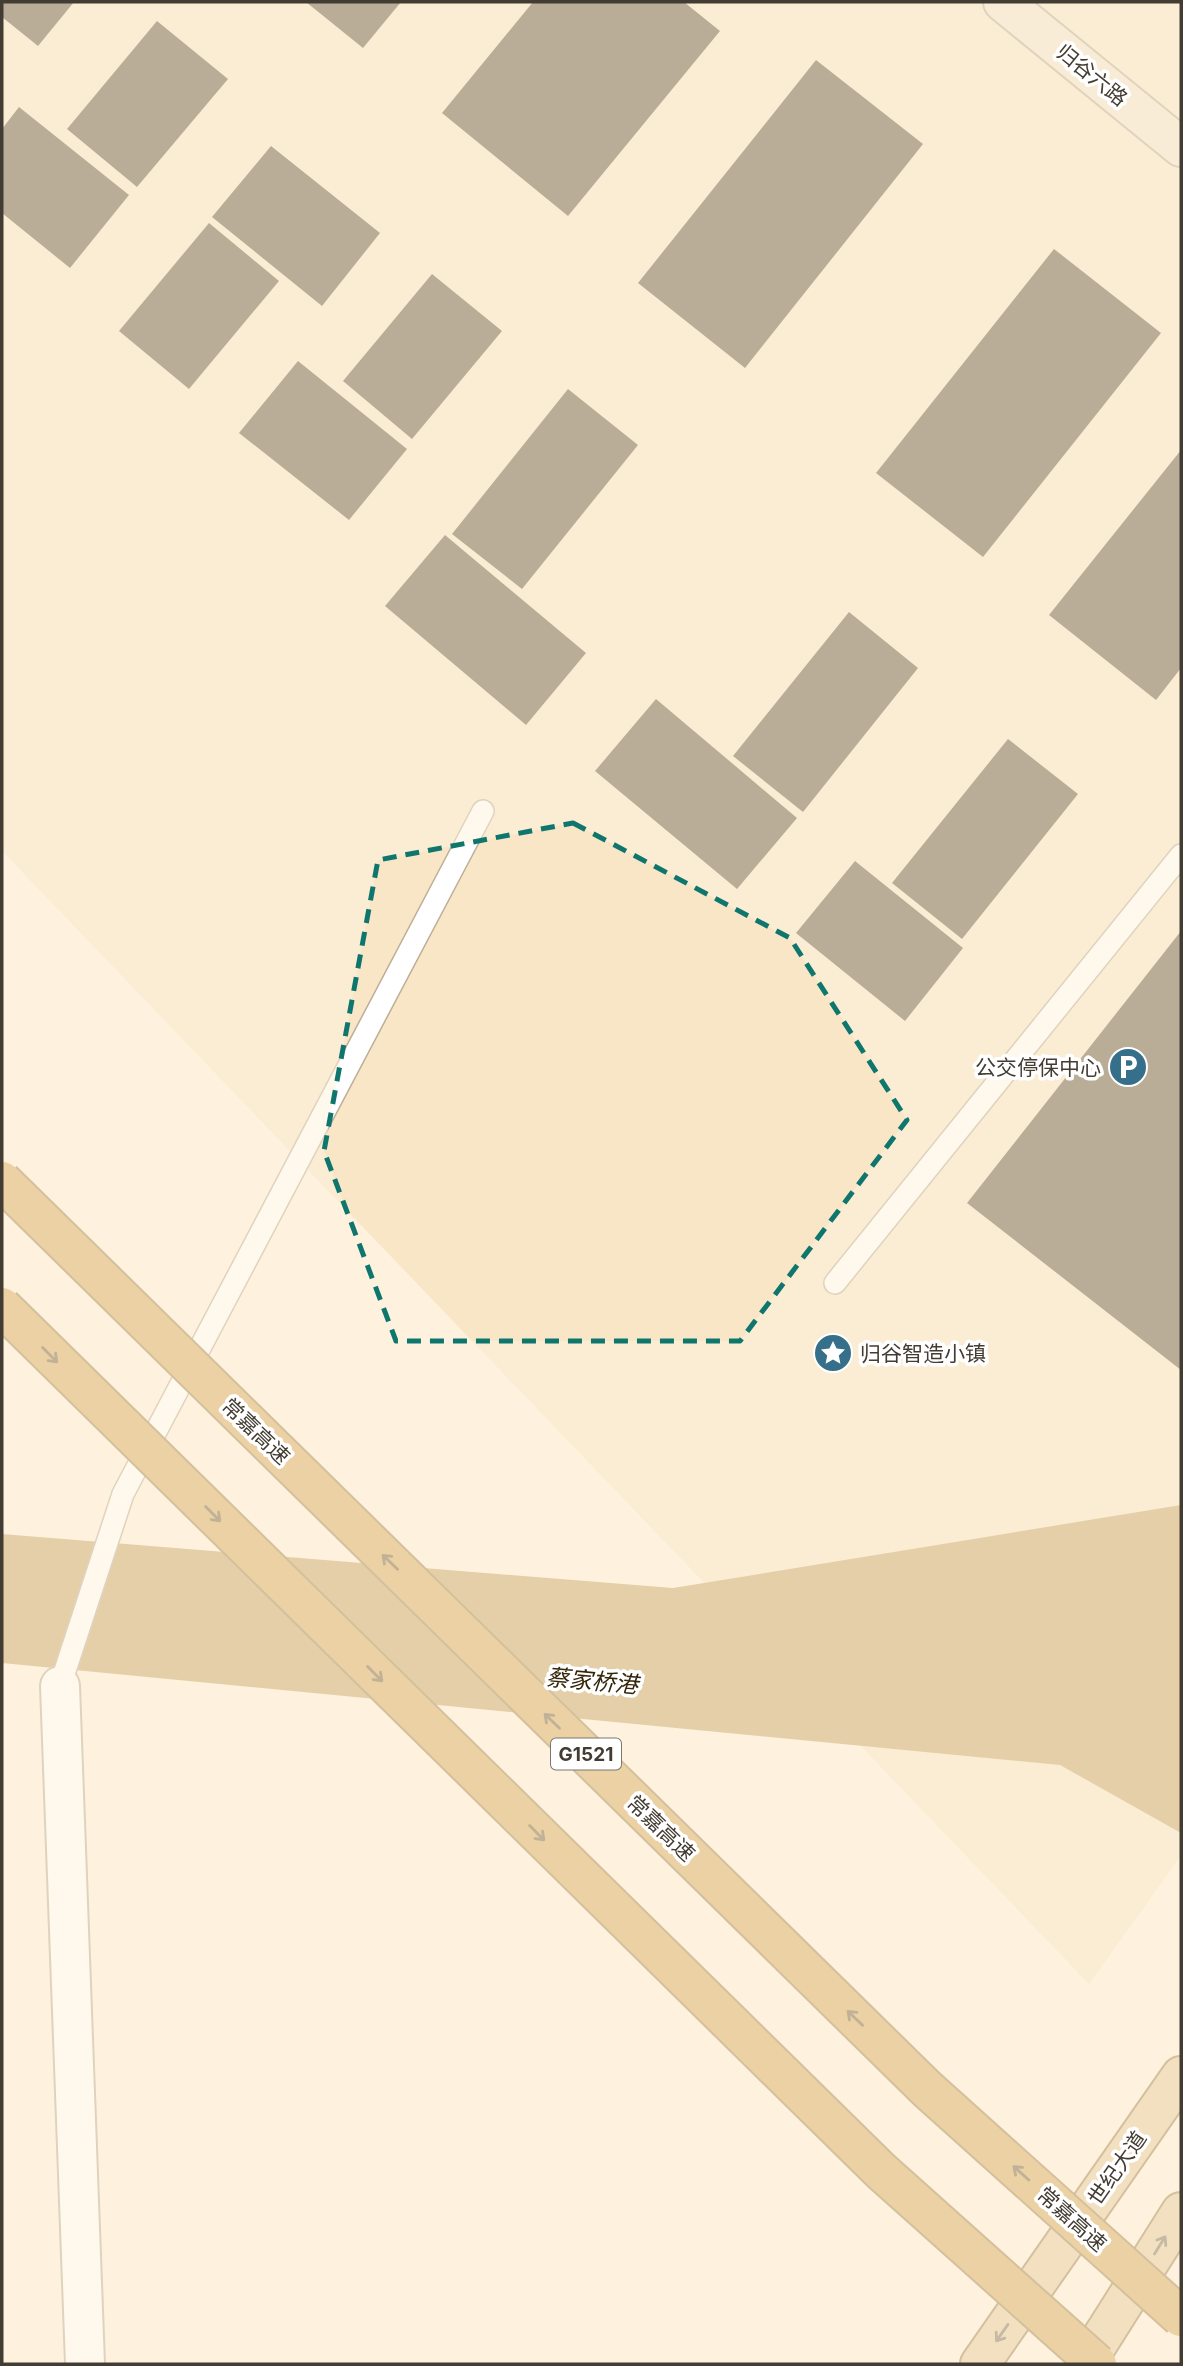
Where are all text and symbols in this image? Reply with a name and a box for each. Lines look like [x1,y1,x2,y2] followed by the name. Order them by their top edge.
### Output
[1051,39,1133,111] street label: 归谷六路
[1107,1046,1149,1088] parking icon: 公交停保中心
[975,1055,1101,1080] place label: 公交停保中心
[812,1332,854,1374] place icon: 归谷智造小镇
[860,1341,986,1366] place label: 归谷智造小镇
[42,1346,59,1363] one-way arrow
[217,1393,295,1469] street label: 常嘉高速
[204,1506,221,1523] one-way arrow
[382,1553,399,1570] one-way arrow
[545,1663,642,1699] water label: 蔡家桥港
[366,1665,383,1682] one-way arrow
[544,1713,561,1730] one-way arrow
[551,1738,621,1770] road number: G1521
[622,1790,700,1866] street label: 常嘉高速
[528,1825,545,1842] one-way arrow
[846,2009,863,2026] one-way arrow
[1083,2126,1151,2210] street label: 世纪大道
[1012,2165,1030,2181] one-way arrow
[1032,2182,1112,2256] street label: 常嘉高速
[1154,2235,1168,2255] one-way arrow
[995,2322,1009,2342] one-way arrow

